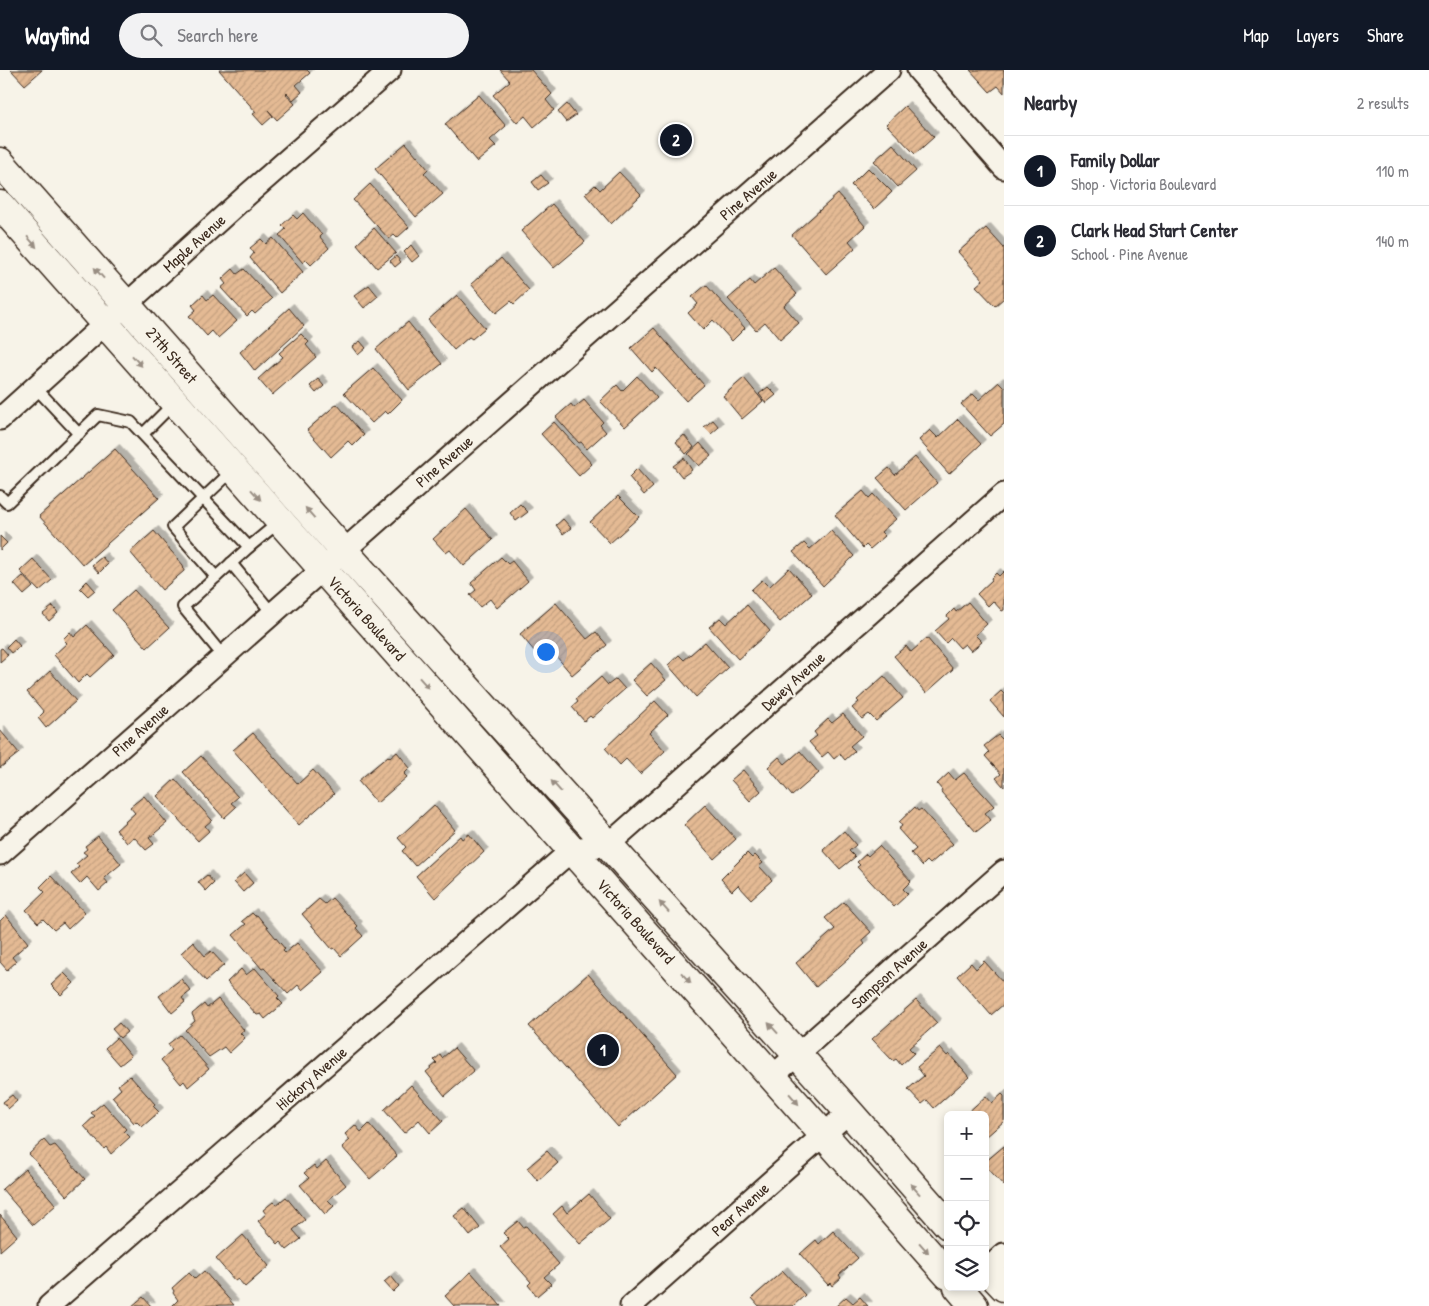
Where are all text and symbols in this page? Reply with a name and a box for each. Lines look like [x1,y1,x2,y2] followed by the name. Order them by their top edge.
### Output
[119,13,469,58] search box
[25,19,89,51] text: Wayfind
[137,21,165,49] icon: search
[177,22,258,48] text: Search here
[1243,23,1269,48] text: Map
[1297,23,1339,48] text: Layers
[1367,23,1404,48] text: Share
[1024,88,1077,117] text: Nearby
[1357,92,1409,114] text: 2 results
[660,121,692,159] pin: 2
[1071,147,1160,173] text: Family Dollar
[1037,160,1043,182] text: 1
[1376,160,1409,182] text: 110 m
[715,163,782,225] street label: Pine Avenue
[1071,173,1216,195] text: Shop · Victoria Boulevard
[158,208,231,277] street label: Maple Avenue
[1071,217,1238,243] text: Clark Head Start Center
[1036,230,1044,252] text: 2
[1375,230,1409,252] text: 140 m
[26,236,37,248] one-way arrow
[1071,243,1188,265] text: School · Pine Avenue
[93,267,105,279] one-way arrow
[141,322,203,388] street label: 27th Street
[131,354,142,367] one-way arrow
[411,430,478,492] street label: Pine Avenue
[251,488,262,501] one-way arrow
[305,507,316,520] one-way arrow
[323,571,411,665] street label: Victoria Boulevard
[533,639,559,665] your location
[756,646,830,716] street label: Dewey Avenue
[419,677,430,690] one-way arrow
[107,698,174,761] street label: Pine Avenue
[550,780,561,793] one-way arrow
[592,874,680,968] street label: Victoria Boulevard
[658,901,670,913] one-way arrow
[846,932,932,1013] street label: Sampson Avenue
[680,971,692,983] one-way arrow
[767,1022,779,1034] one-way arrow
[587,1031,619,1069] pin: 1
[271,1041,352,1115] street label: Hickory Avenue
[788,1093,800,1105] one-way arrow
[944,1111,989,1291] map controls
[944,1111,989,1156] button: +
[944,1156,989,1201] button: −
[706,1177,774,1241] street label: Pear Avenue
[909,1183,921,1195] one-way arrow
[944,1201,989,1246] button: locate
[919,1241,930,1254] one-way arrow
[944,1246,989,1291] button: layers

